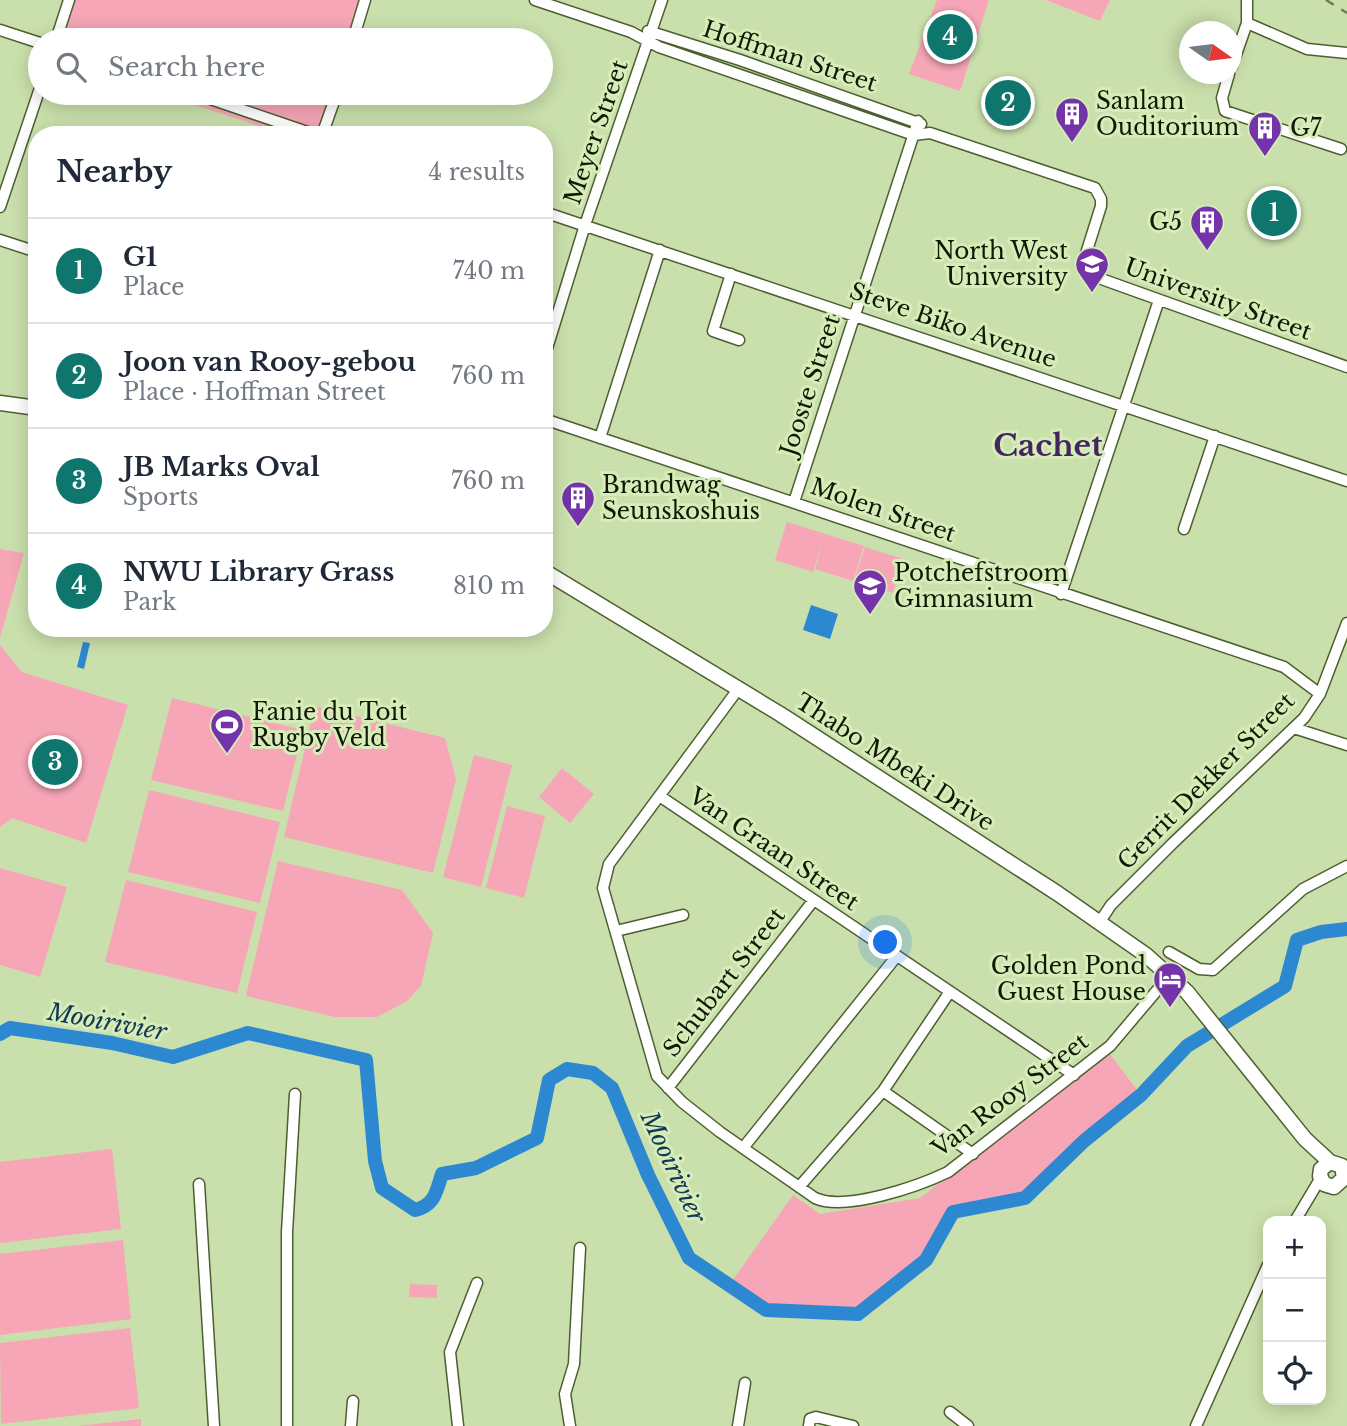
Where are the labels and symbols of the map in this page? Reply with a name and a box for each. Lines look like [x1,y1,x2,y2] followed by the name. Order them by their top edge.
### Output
[927,11,973,63] pin: 4
[699,15,881,97] street label: Hoffman Street
[1179,21,1242,84] north arrow
[558,56,634,208] street label: Meyer Street
[985,77,1031,129] pin: 2
[1096,87,1239,141] place label: Sanlam Ouditorium
[1053,95,1091,144] building icon: Sanlam Ouditorium
[1246,109,1284,158] building icon: G7
[1290,114,1322,142] place label: G7
[1251,187,1297,239] pin: 1
[1188,203,1226,252] building icon: G5
[1149,208,1182,236] place label: G5
[934,237,1068,291] place label: North West University
[1073,245,1111,294] school or university icon: North West University
[1121,252,1316,346] street label: University Street
[846,276,1060,374] street label: Steve Biko Avenue
[773,311,846,462] street label: Jooste Street
[993,427,1103,464] district label: Cachet
[602,471,760,525] place label: Brandwag Seunskoshuis
[807,472,960,548] street label: Molen Street
[559,479,597,528] building icon: Brandwag Seunskoshuis
[894,559,1069,613] place label: Potchefstroom Gimnasium
[851,567,889,616] school or university icon: Potchefstroom Gimnasium
[790,687,1000,837] street label: Thabo Mbeki Drive
[1112,687,1300,875] street label: Gerrit Dekker Street
[252,698,407,752] place label: Fanie du Toit Rugby Veld
[208,706,246,755] sports icon: Fanie du Toit Rugby Veld
[32,736,78,788] pin: 3
[683,781,865,916] street label: Van Graan Street
[657,902,791,1062] street label: Schubart Street
[868,925,902,959] your location
[991,952,1146,1006] place label: Golden Pond Guest House
[1151,960,1189,1009] hotel icon: Golden Pond Guest House
[44,997,170,1046] water label: Mooirivier
[926,1027,1094,1163] street label: Van Rooy Street
[635,1105,712,1228] water label: Mooirivier

